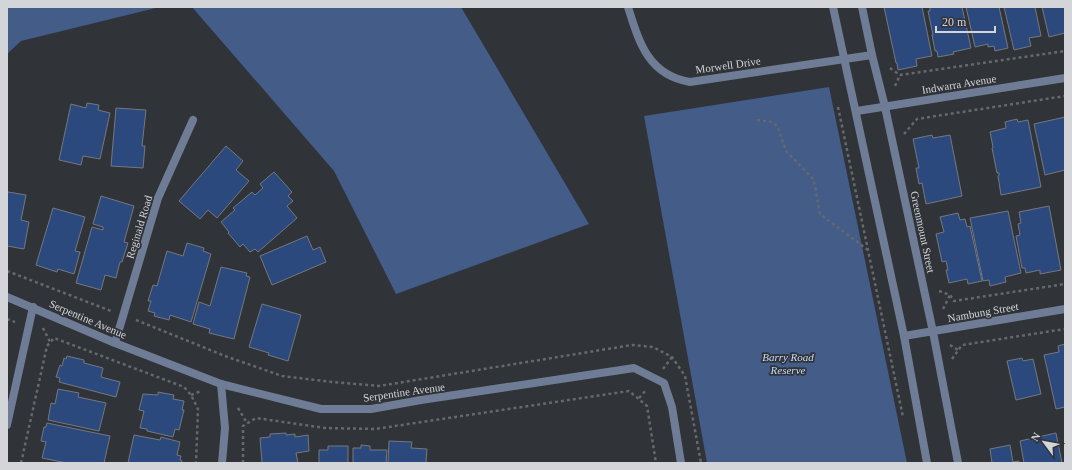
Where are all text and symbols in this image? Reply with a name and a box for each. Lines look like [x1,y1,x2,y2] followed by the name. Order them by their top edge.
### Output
[936,8,995,34] scale bar
[942,15,967,29] text: 20 m
[695,54,761,76] street label: Morwell Drive
[921,72,997,96] street label: Indwarra Avenue
[908,190,938,274] street label: Greenmount Street
[124,193,154,260] street label: Reginald Road
[48,297,128,341] street label: Serpentine Avenue
[947,300,1019,324] street label: Nambung Street
[762,351,814,376] park label: Barry Road Reserve
[362,380,446,404] street label: Serpentine Avenue
[1024,422,1064,462] north arrow
[1028,430,1043,443] text: N

